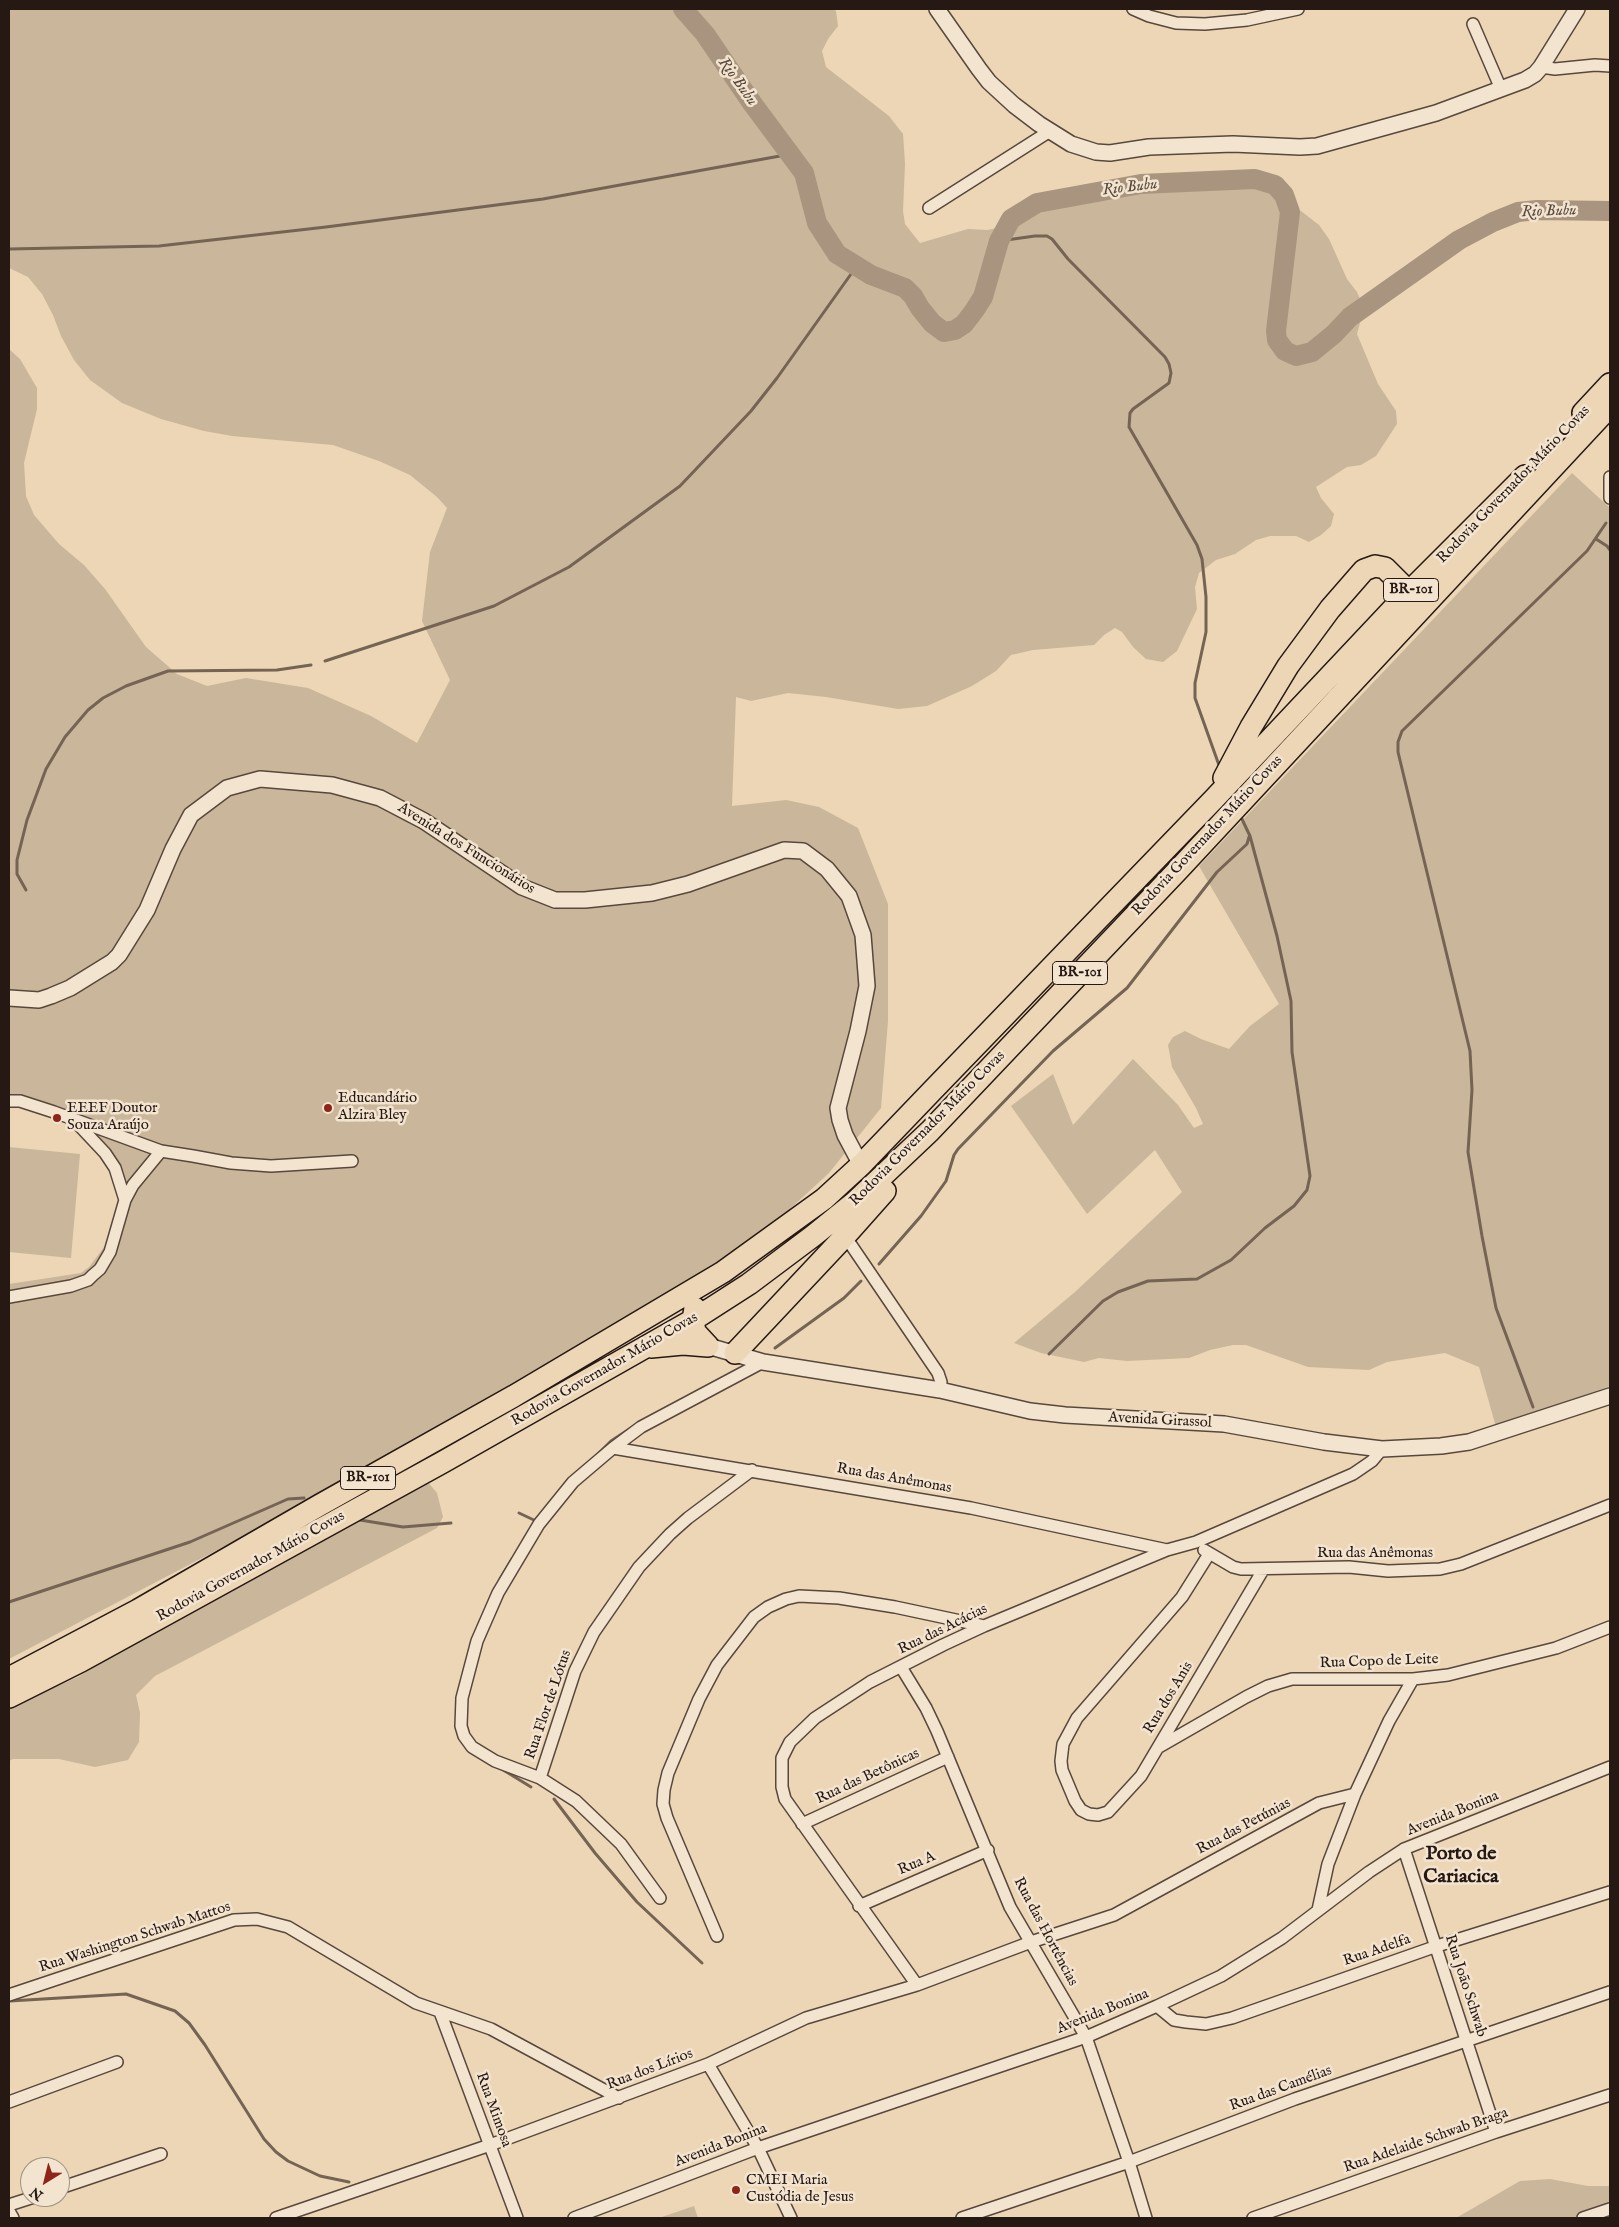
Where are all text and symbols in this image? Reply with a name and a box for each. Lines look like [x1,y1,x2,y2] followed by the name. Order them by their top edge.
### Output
[713,54,761,110] water label: Rio Bubu
[1101,175,1159,201] water label: Rio Bubu
[1521,201,1577,223] water label: Rio Bubu
[1434,402,1594,568] street label: Rodovia Governador Mário Covas
[1384,578,1438,602] road number: BR-101
[1129,752,1287,920] street label: Rodovia Governador Mário Covas
[394,799,538,899] street label: Avenida dos Funcionários
[1052,961,1108,984] road number: BR-101
[847,1048,1009,1210] street label: Rodovia Governador Mário Covas
[338,1090,417,1125] place label: Educandário Alzira Bley
[67,1100,157,1135] place label: EEEF Doutor Souza Araújo
[322,1102,334,1114] marker: Educandário Alzira Bley
[51,1112,63,1124] marker: EEEF Doutor Souza Araújo
[509,1309,701,1431] street label: Rodovia Governador Mário Covas
[1108,1409,1212,1433] street label: Avenida Girassol
[835,1460,953,1498] street label: Rua das Anêmonas
[340,1466,396,1490] road number: BR-101
[154,1508,348,1626] street label: Rodovia Governador Mário Covas
[1317,1545,1433,1563] street label: Rua das Anêmonas
[895,1601,991,1659] street label: Rua das Acácias
[522,1648,576,1762] street label: Rua Flor de Lótus
[1319,1651,1439,1673] street label: Rua Copo de Leite
[1140,1659,1198,1737] street label: Rua dos Anis
[813,1745,923,1809] street label: Rua das Betônicas
[1404,1787,1502,1841] street label: Avenida Bonina
[1194,1795,1294,1859] street label: Rua das Petúnias
[1423,1843,1499,1890] district label: Porto de Cariacica
[896,1848,938,1880] street label: Rua A
[1009,1875,1081,1989] street label: Rua das Hortências
[37,1898,233,1978] street label: Rua Washington Schwab Mattos
[1341,1931,1413,1971] street label: Rua Adelfa
[1440,1932,1490,2040] street label: Rua João Schwab
[1054,1985,1152,2039] street label: Avenida Bonina
[604,2045,696,2095] street label: Rua dos Lírios
[1227,2062,1335,2116] street label: Rua das Camélias
[471,2070,515,2150] street label: Rua Mimosa
[1341,2104,1511,2178] street label: Rua Adelaide Schwab Braga
[672,2120,770,2172] street label: Avenida Bonina
[20,2157,70,2207] north arrow
[746,2172,854,2207] place label: CMEI Maria Custódia de Jesus
[27,2182,47,2204] text: N
[730,2184,742,2196] marker: CMEI Maria Custódia de Jesus

